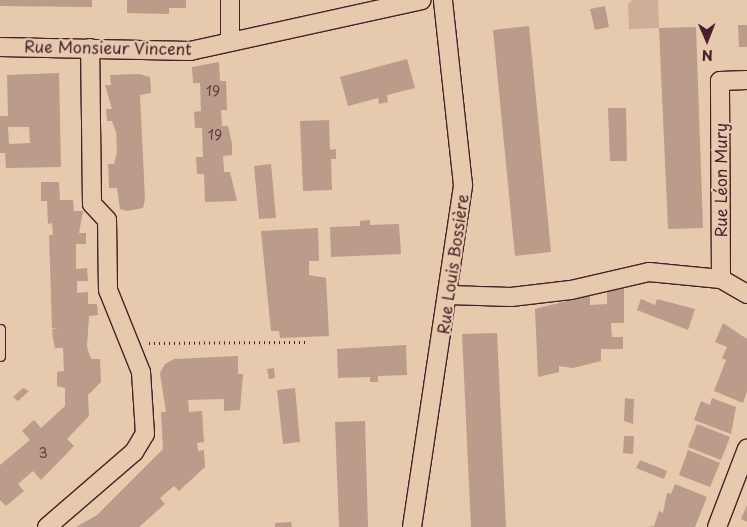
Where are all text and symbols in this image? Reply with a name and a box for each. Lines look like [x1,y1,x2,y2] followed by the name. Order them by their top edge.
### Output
[682,15,732,65] north arrow
[24,36,192,58] street label: Rue Monsieur Vincent
[702,45,713,66] text: N
[206,83,220,99] house number: 19
[710,122,730,238] street label: Rue Léon Mury
[208,127,222,143] house number: 19
[433,192,471,336] street label: Rue Louis Bossière
[38,445,48,461] house number: 3

